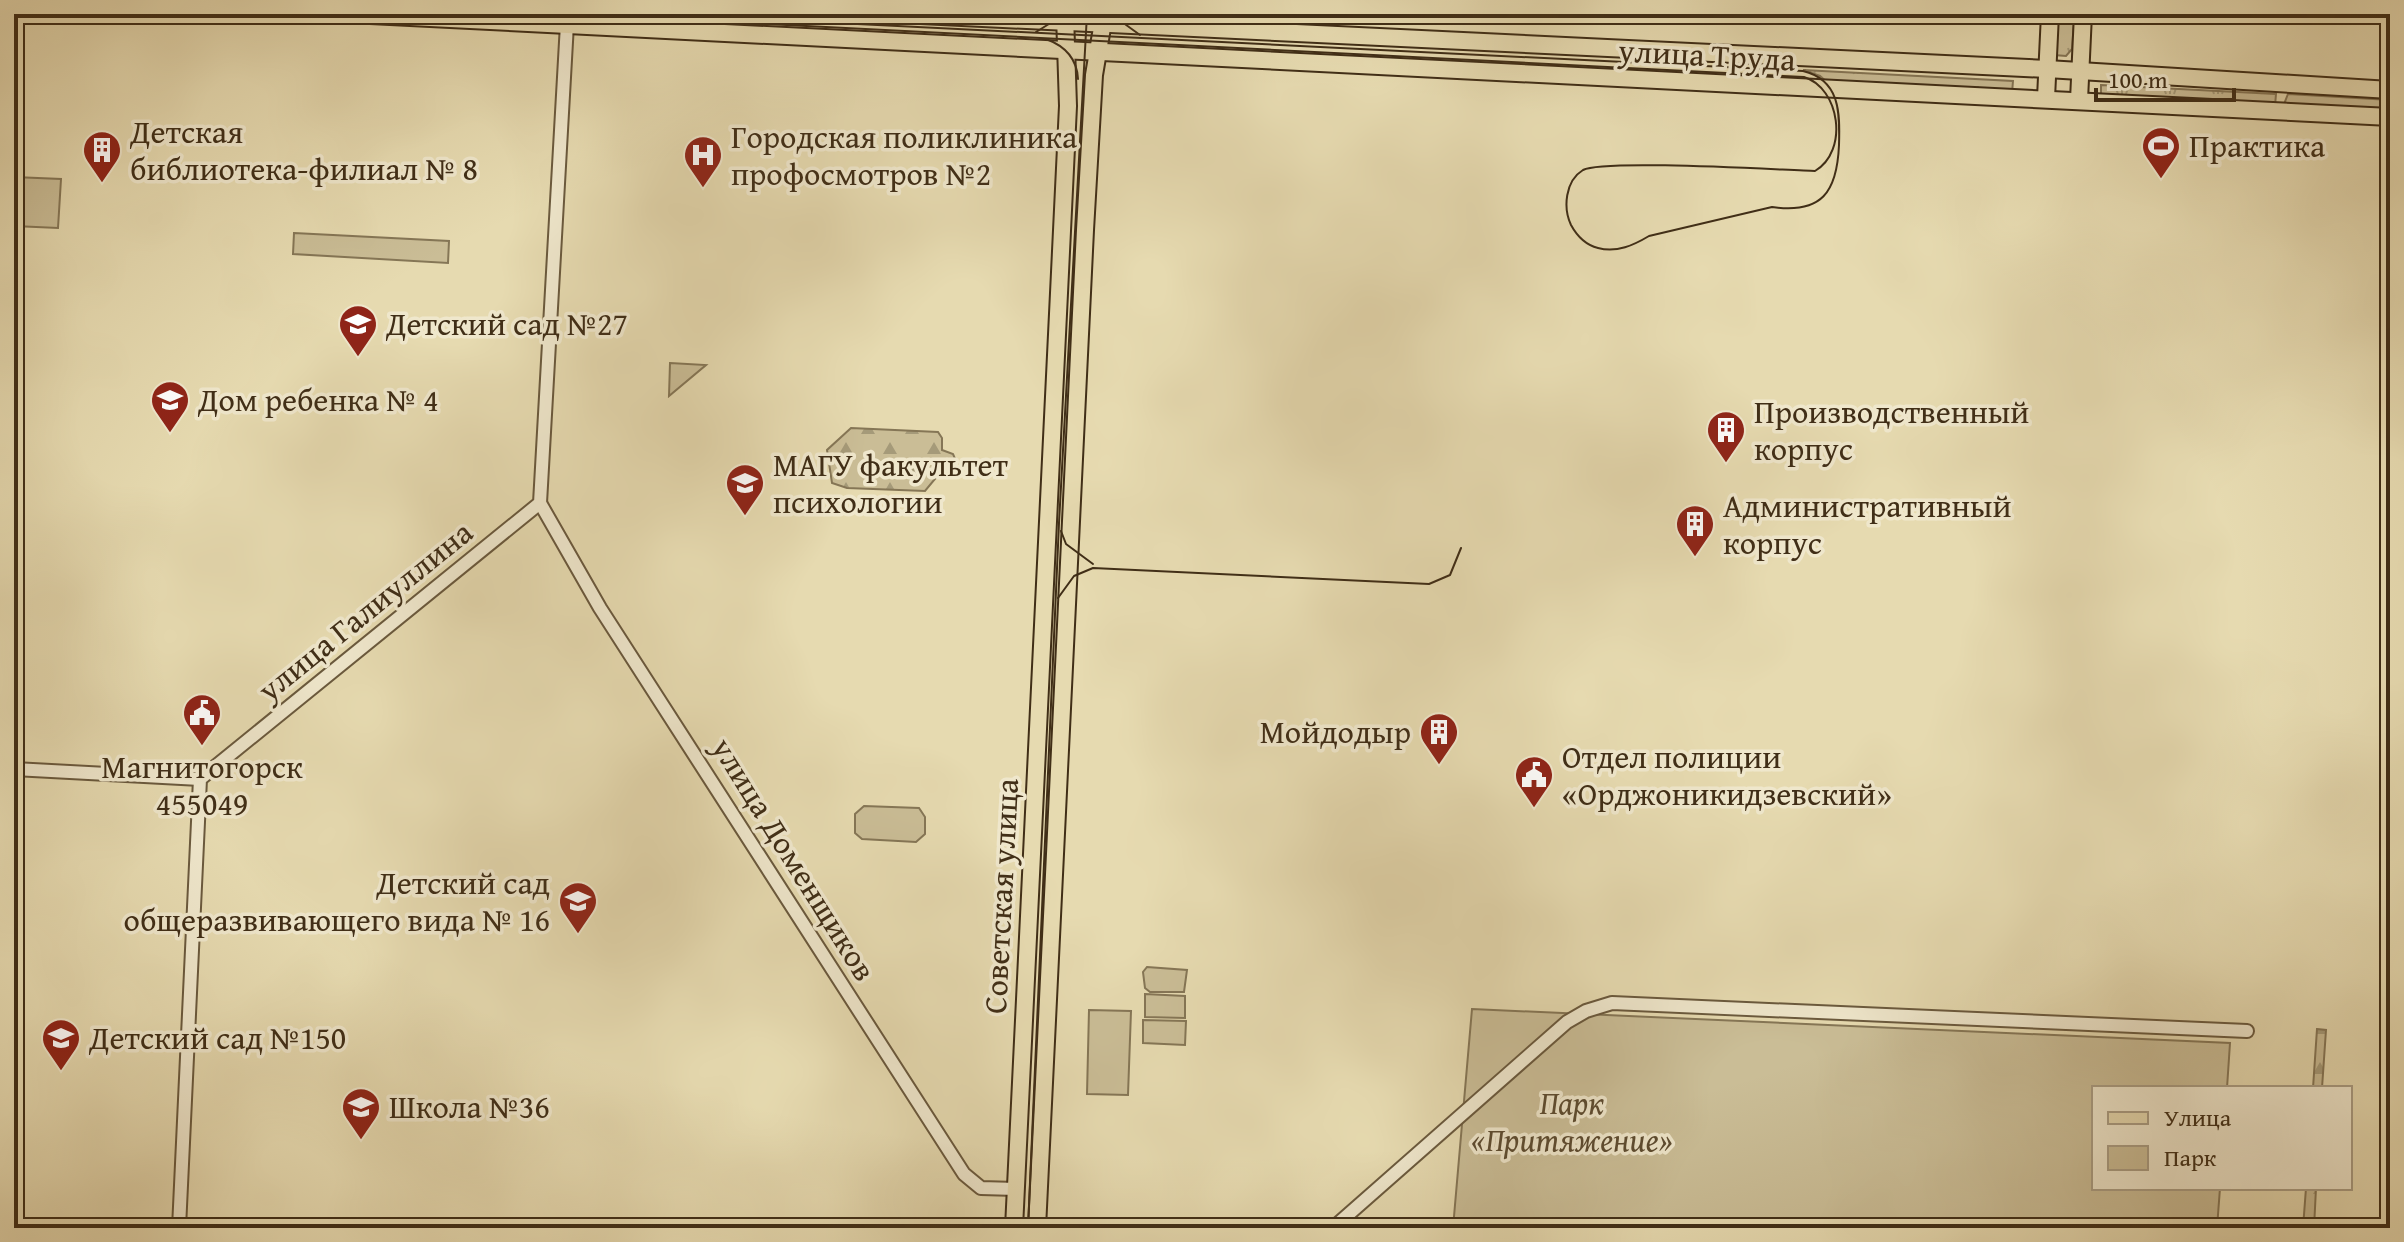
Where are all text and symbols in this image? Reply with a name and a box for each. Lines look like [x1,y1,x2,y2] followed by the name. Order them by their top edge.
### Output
[1616,26,1798,83] street label: улица Труда
[2096,52,2234,102] scale bar
[2108,62,2168,97] text: 100 m
[129,108,478,192] place label: Детская библиотека-филиал № 8
[731,113,1078,197] place label: Городская поликлиника профосмотров №2
[2189,122,2326,169] place label: Практика
[2140,125,2182,180] sports icon: Практика
[81,129,123,184] building icon: Детская библиотека-филиал № 8
[682,134,724,189] hospital icon: Городская поликлиника профосмотров №2
[385,300,628,347] place label: Детский сад №27
[337,303,379,358] school or university icon: Детский сад №27
[197,376,439,423] place label: Дом ребенка № 4
[149,379,191,434] school or university icon: Дом ребенка № 4
[1754,388,2029,472] place label: Производственный корпус
[1705,409,1747,464] building icon: Производственный корпус
[773,441,1009,525] place label: МАГУ факультет психологии
[724,462,766,517] school or university icon: МАГУ факультет психологии
[1723,482,2012,566] place label: Административный корпус
[1674,503,1716,558] building icon: Административный корпус
[246,508,483,713] street label: улица Галиуллина
[181,692,223,747] public building icon: Магнитогорск 455049
[1260,708,1411,755] place label: Мойдодыр
[1418,711,1460,766] building icon: Мойдодыр
[700,727,888,990] street label: улица Доменщиков
[1562,733,1892,817] place label: Отдел полиции «Орджоникидзевский»
[101,743,303,827] place label: Магнитогорск 455049
[1513,754,1555,809] public building icon: Отдел полиции «Орджоникидзевский»
[971,776,1030,1015] street label: Советская улица
[124,859,550,943] place label: Детский сад общеразвивающего вида № 16
[557,880,599,935] school or university icon: Детский сад общеразвивающего вида № 16
[88,1014,346,1061] place label: Детский сад №150
[40,1017,82,1072] school or university icon: Детский сад №150
[1471,1079,1673,1163] park label: Парк «Притяжение»
[389,1083,550,1130] place label: Школа №36
[340,1086,382,1141] school or university icon: Школа №36
[2092,1086,2352,1190] legend
[2164,1100,2232,1135] text: Улица
[2164,1140,2217,1175] text: Парк

